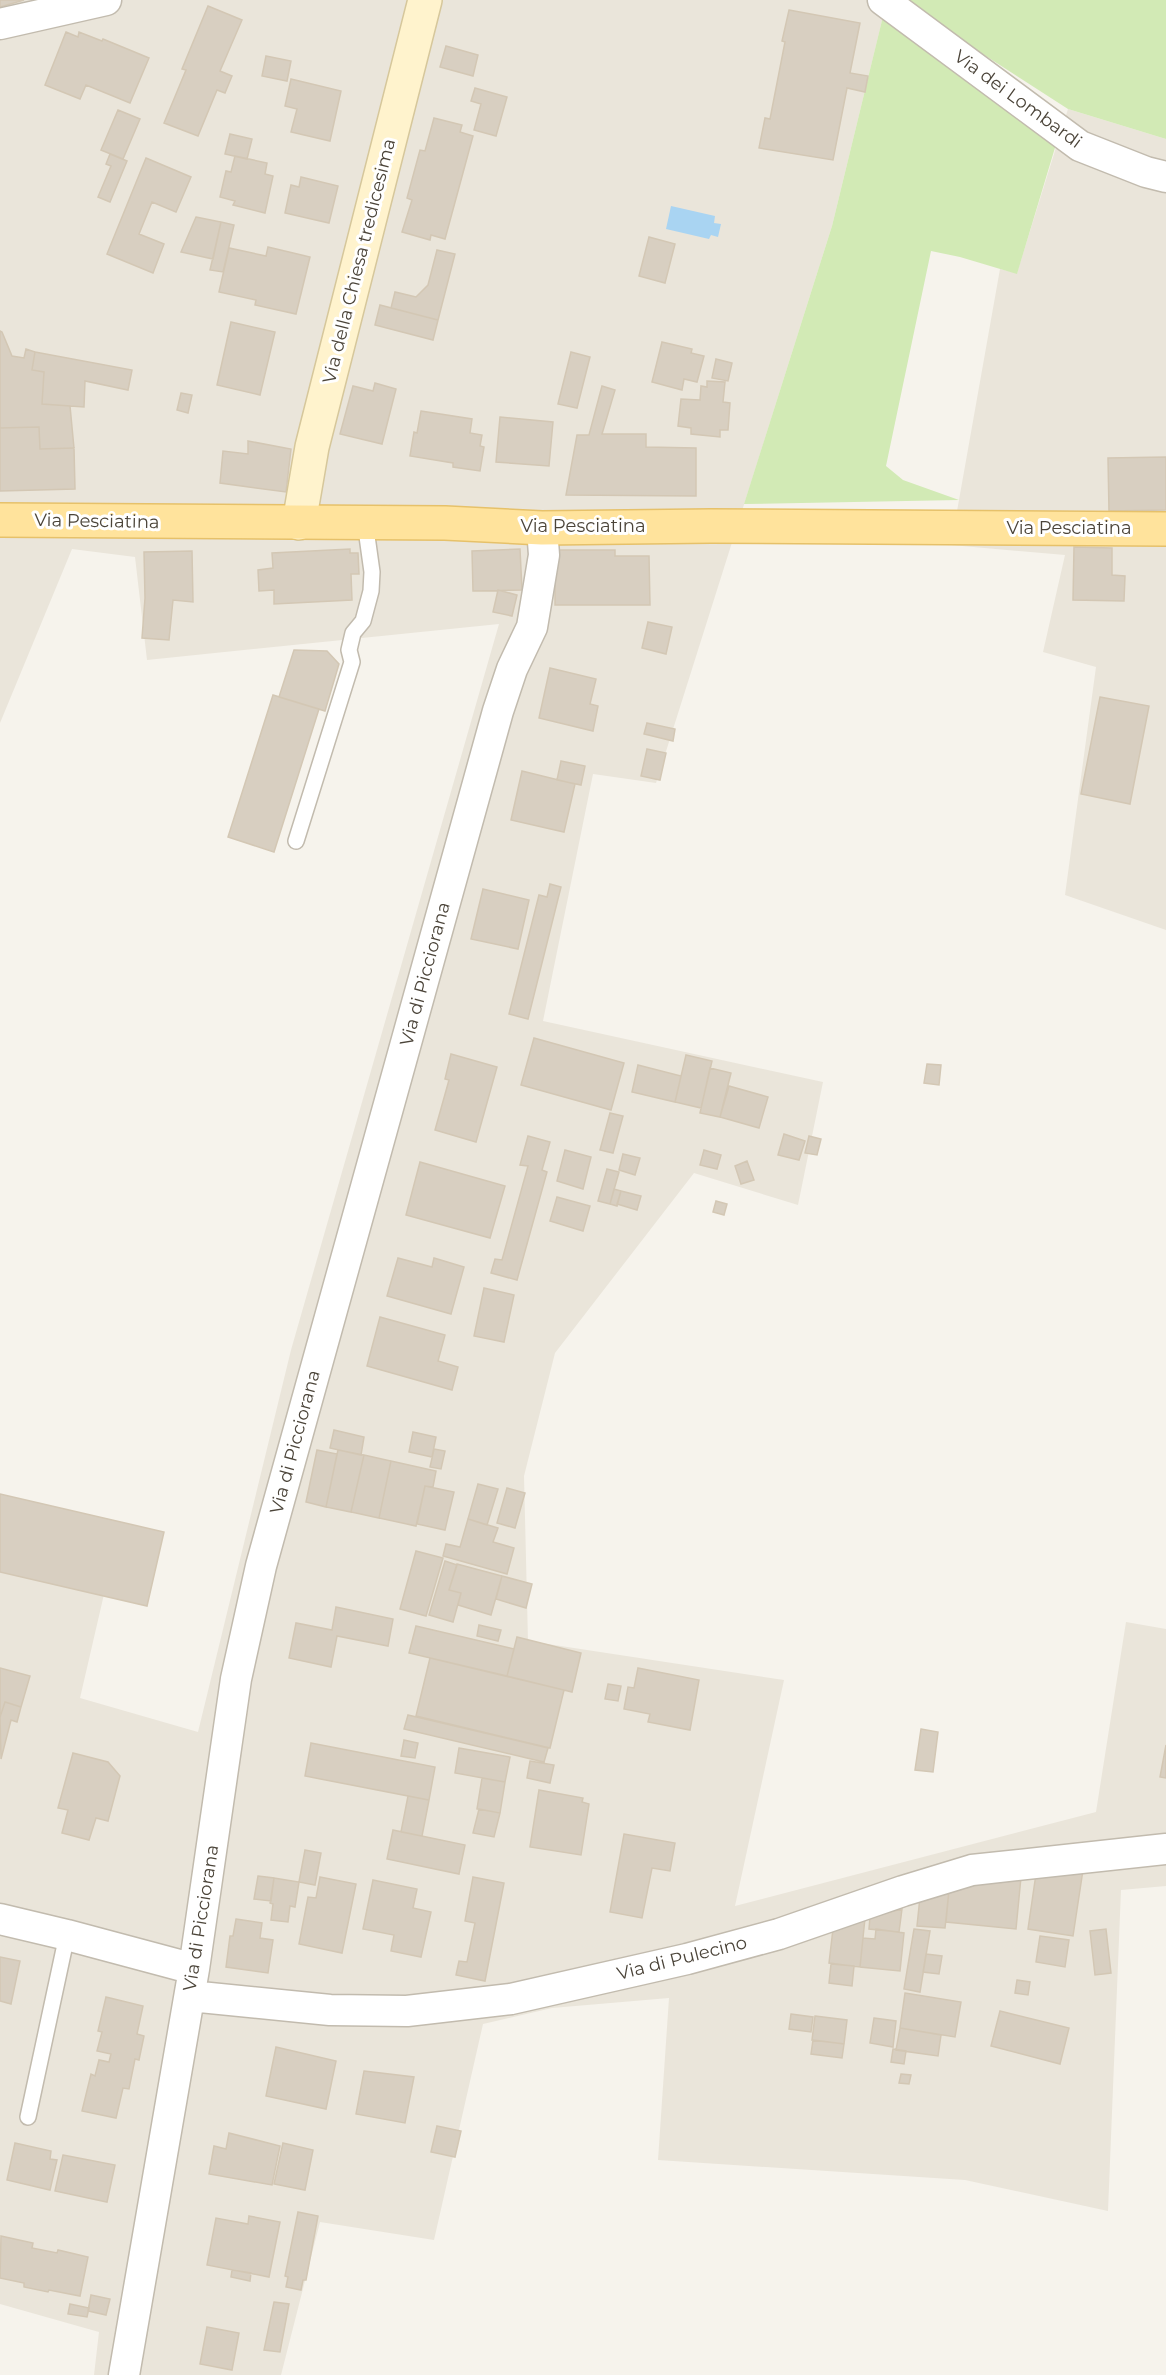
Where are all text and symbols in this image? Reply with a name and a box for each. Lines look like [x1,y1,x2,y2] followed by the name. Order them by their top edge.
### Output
[950,45,1086,153] street label: Via dei Lombardi
[318,136,400,386] street label: Via della Chiesa tredicesima
[34,509,160,533] street label: Via Pesciatina
[520,515,646,537] street label: Via Pesciatina
[1006,517,1132,539] street label: Via Pesciatina
[395,900,455,1048] street label: Via di Picciorana
[265,1368,325,1516] street label: Via di Picciorana
[179,1843,223,1993] street label: Via di Picciorana
[615,1931,749,1985] street label: Via di Pulecino

